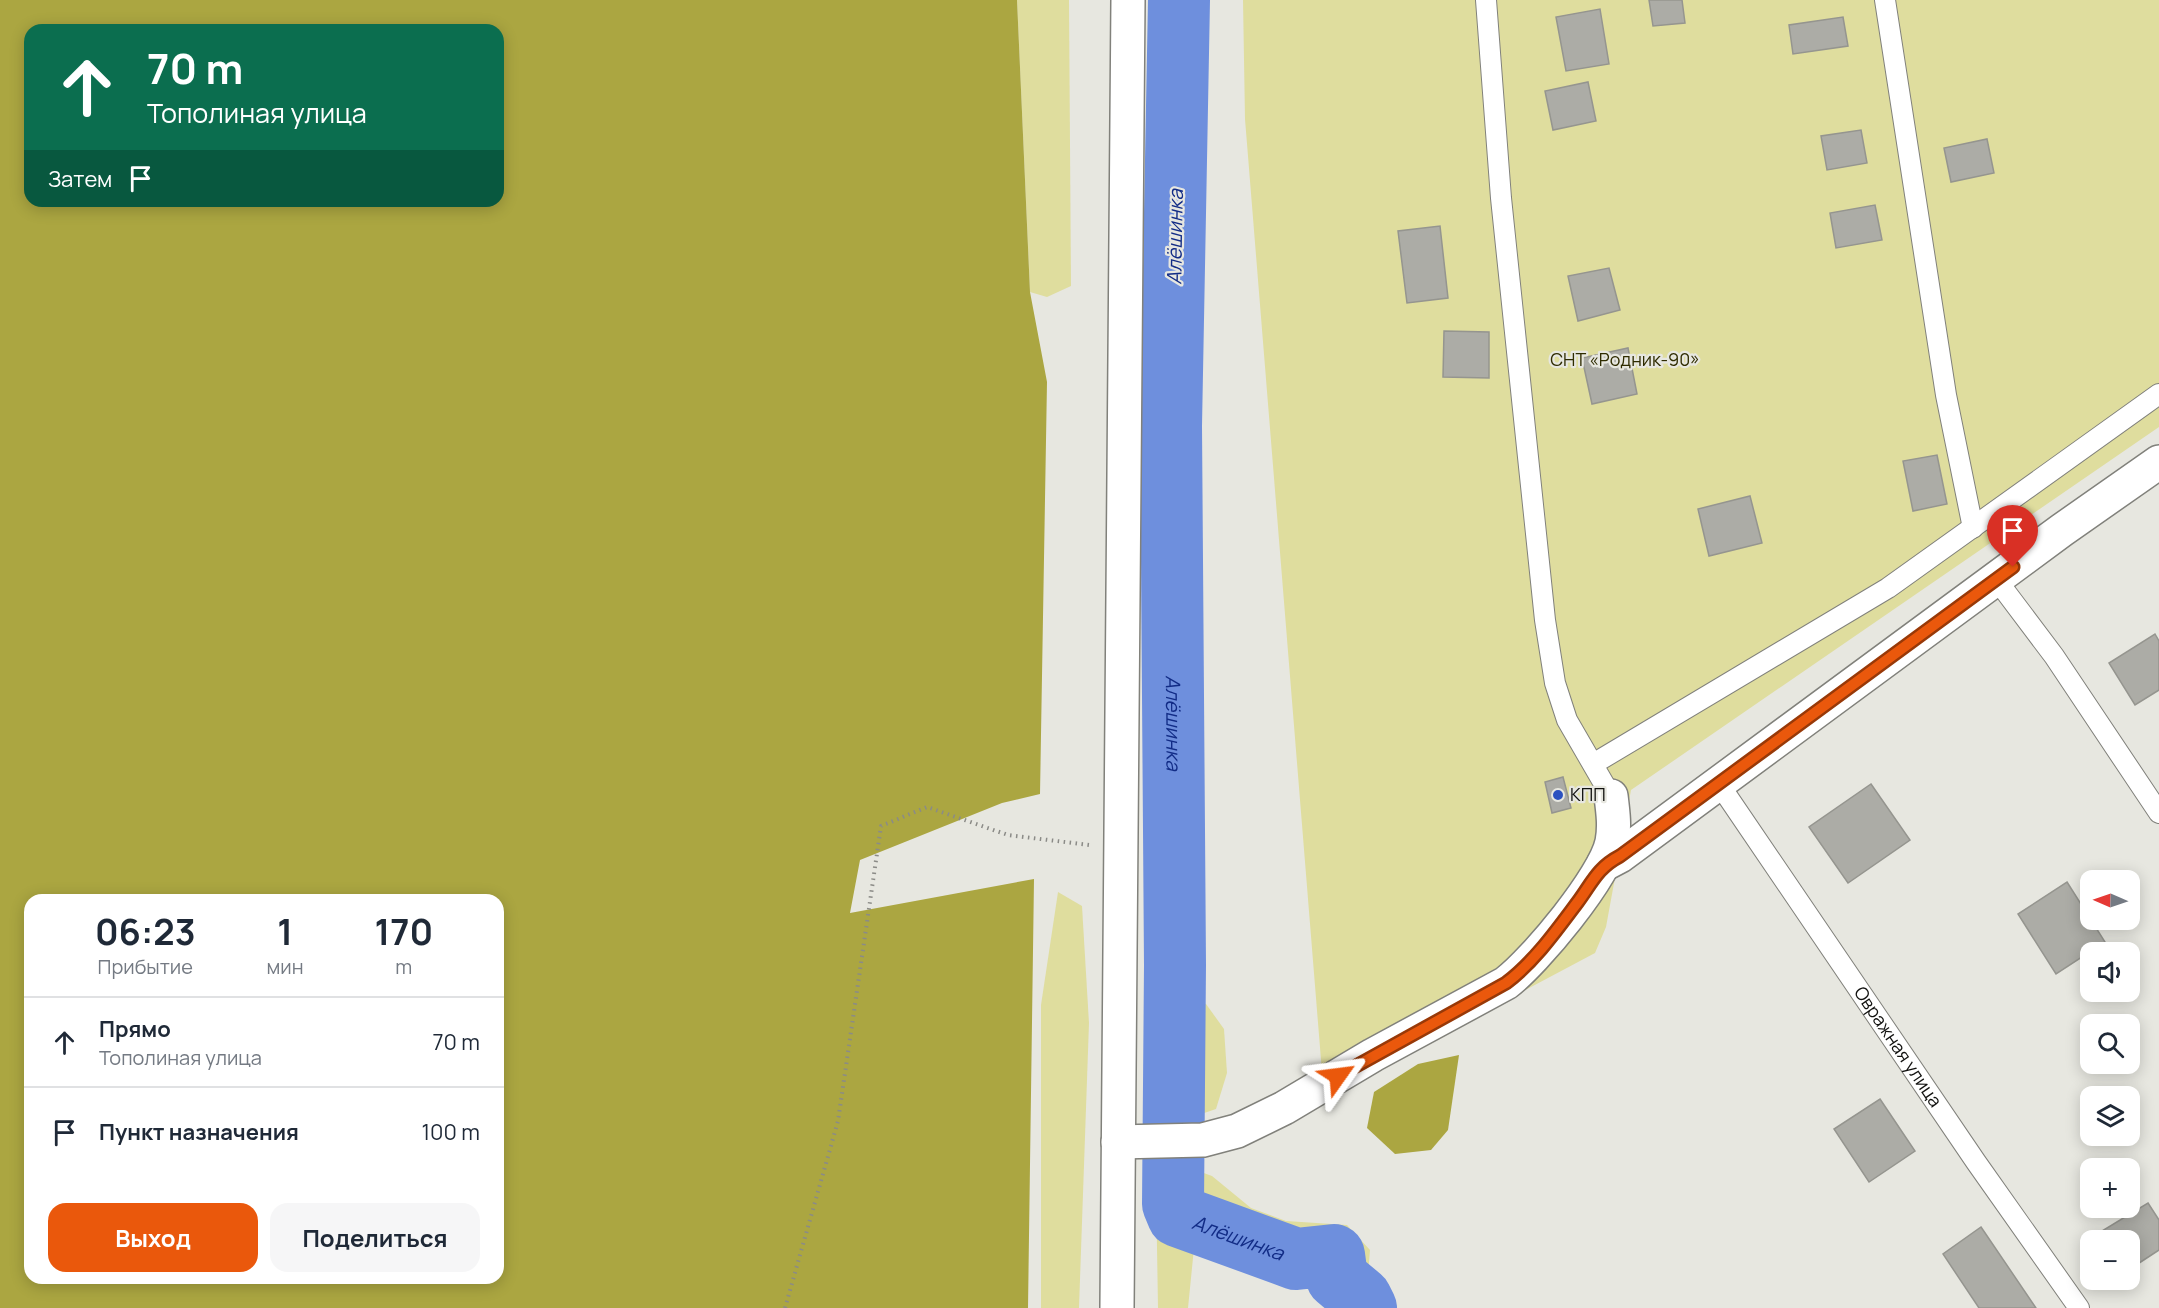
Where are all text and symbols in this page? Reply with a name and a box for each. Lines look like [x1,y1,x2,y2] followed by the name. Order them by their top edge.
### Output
[147,39,243,97] text: 70 m
[48,48,126,126] icon: ahead
[147,94,367,131] text: Тополиная улица
[124,162,157,195] icon: arrive
[48,164,112,194] text: Затем
[1160,188,1189,285] water label: Алёшинка
[1550,347,1700,371] park label: СНТ «Родник-90»
[1987,505,2038,567] pin
[1996,514,2029,547] icon: arrive
[1160,675,1188,772] water label: Алёшинка
[1570,782,1606,806] place label: КПП
[1551,788,1565,802] marker: КПП
[2080,870,2140,930] north arrow
[2080,870,2140,1290] map controls
[95,907,196,956] text: 06:23
[277,907,293,956] text: 1
[374,907,433,956] text: 170
[2080,942,2140,1002] button: sound
[98,953,193,980] text: Прибытие
[267,953,304,980] text: мин
[395,953,412,980] text: m
[1849,981,1948,1111] street label: Овражная улица
[99,1014,171,1044] text: Прямо
[2080,1014,2140,1074] button: search
[48,1026,81,1059] icon: ahead
[432,1027,480,1057] text: 70 m
[99,1044,262,1071] text: Тополиная улица
[1306,1044,1370,1108] position arrow
[2080,1086,2140,1146] button: layers
[48,1116,81,1149] icon: arrive
[99,1117,299,1147] text: Пункт назначения
[422,1117,480,1147] text: 100 m
[2080,1158,2140,1218] button: +
[48,1203,258,1272] button: Выход
[270,1203,480,1272] button: Поделиться
[1189,1208,1288,1267] water label: Алёшинка
[2080,1230,2140,1290] button: −

